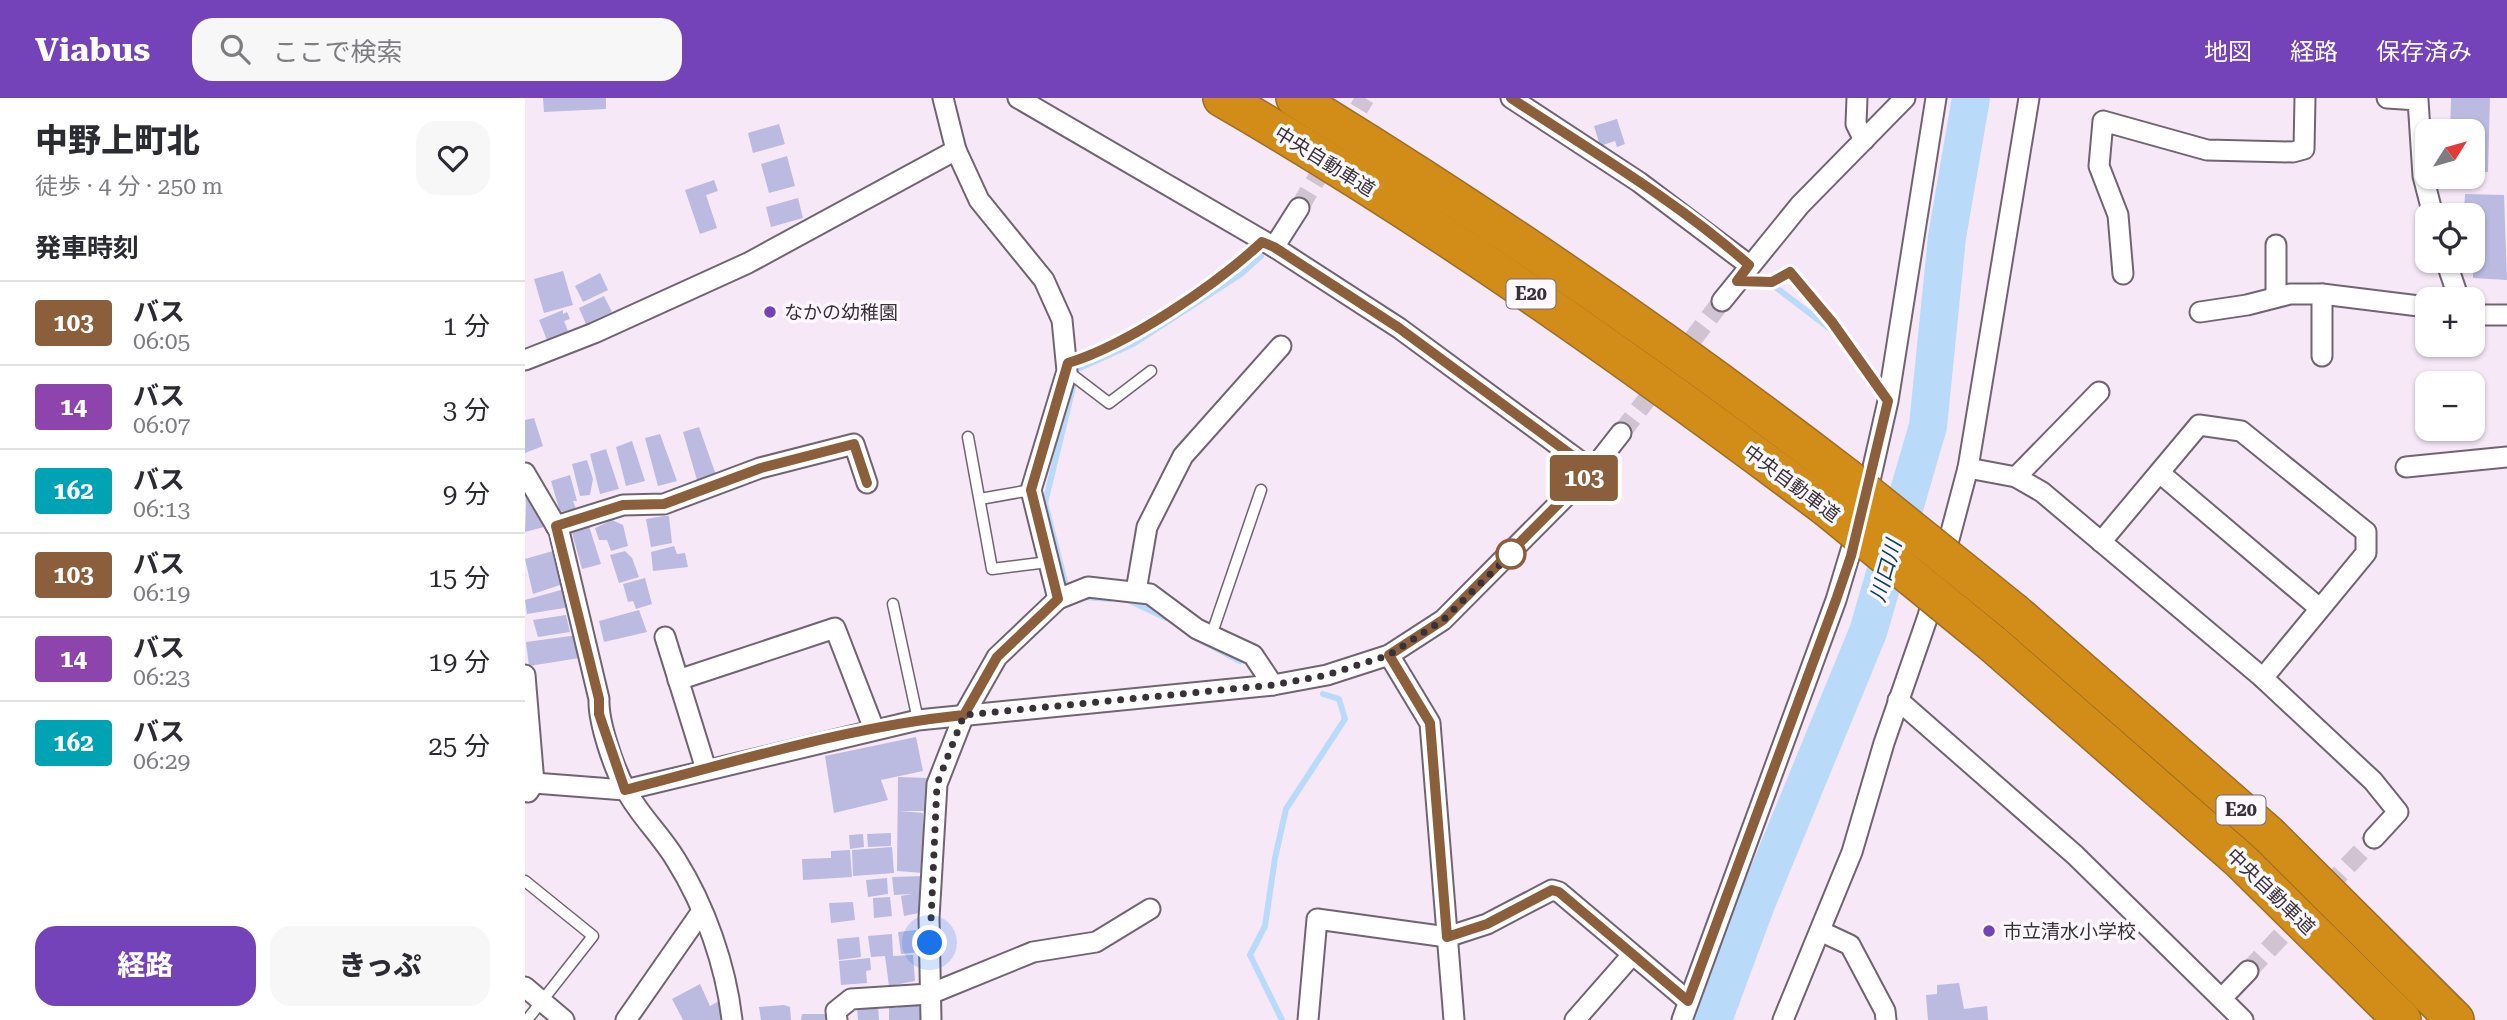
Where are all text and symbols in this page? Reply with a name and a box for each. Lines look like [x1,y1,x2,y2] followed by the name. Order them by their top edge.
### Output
[192,18,682,81] search box
[35,30,150,69] text: Viabus
[216,30,254,68] icon: search
[272,37,402,67] text: ここで検索
[2204,38,2252,66] text: 地図
[2290,38,2338,66] text: 経路
[2376,38,2472,66] text: 保存済み
[2415,119,2485,189] north arrow
[2415,119,2485,441] map controls
[35,121,200,160] text: 中野上町北
[416,121,490,195] button: heart
[1270,121,1379,201] street label: 中央自動車道
[35,173,223,200] text: 徒歩 · 4 分 · 250 m
[2415,203,2485,273] button: locate
[35,233,139,263] text: 発車時刻
[1507,280,1555,308] road number: E20
[2415,287,2485,357] button: +
[133,297,185,327] text: バス
[784,301,898,324] place label: なかの幼稚園
[762,304,778,320] marker: なかの幼稚園
[53,309,94,337] text: 103
[443,311,490,341] text: 1 分
[133,328,190,355] text: 06:05
[2415,371,2485,441] button: −
[133,381,185,411] text: バス
[60,393,87,421] text: 14
[443,395,490,425] text: 3 分
[133,412,190,439] text: 06:07
[1739,440,1844,527] street label: 中央自動車道
[1544,455,1624,501] line badge: 103
[1564,464,1604,492] text: 103
[133,465,185,495] text: バス
[53,477,94,505] text: 162
[443,479,490,509] text: 9 分
[133,496,190,523] text: 06:13
[1866,535,1907,605] water label: 川口川
[1496,539,1526,569] unlabelled marker
[133,549,185,579] text: バス
[53,561,94,589] text: 103
[428,563,490,593] text: 15 分
[133,580,190,607] text: 06:19
[133,633,185,663] text: バス
[60,645,87,673] text: 14
[428,647,490,677] text: 19 分
[133,664,190,691] text: 06:23
[133,717,185,747] text: バス
[53,729,94,757] text: 162
[428,731,490,761] text: 25 分
[133,748,190,775] text: 06:29
[2217,796,2265,824] road number: E20
[2222,843,2320,939] street label: 中央自動車道
[2003,920,2136,943] place label: 市立清水小学校
[1981,923,1997,939] marker: 市立清水小学校
[912,925,947,960] your location
[35,926,256,1006] button: 経路
[270,926,490,1006] button: きっぷ

